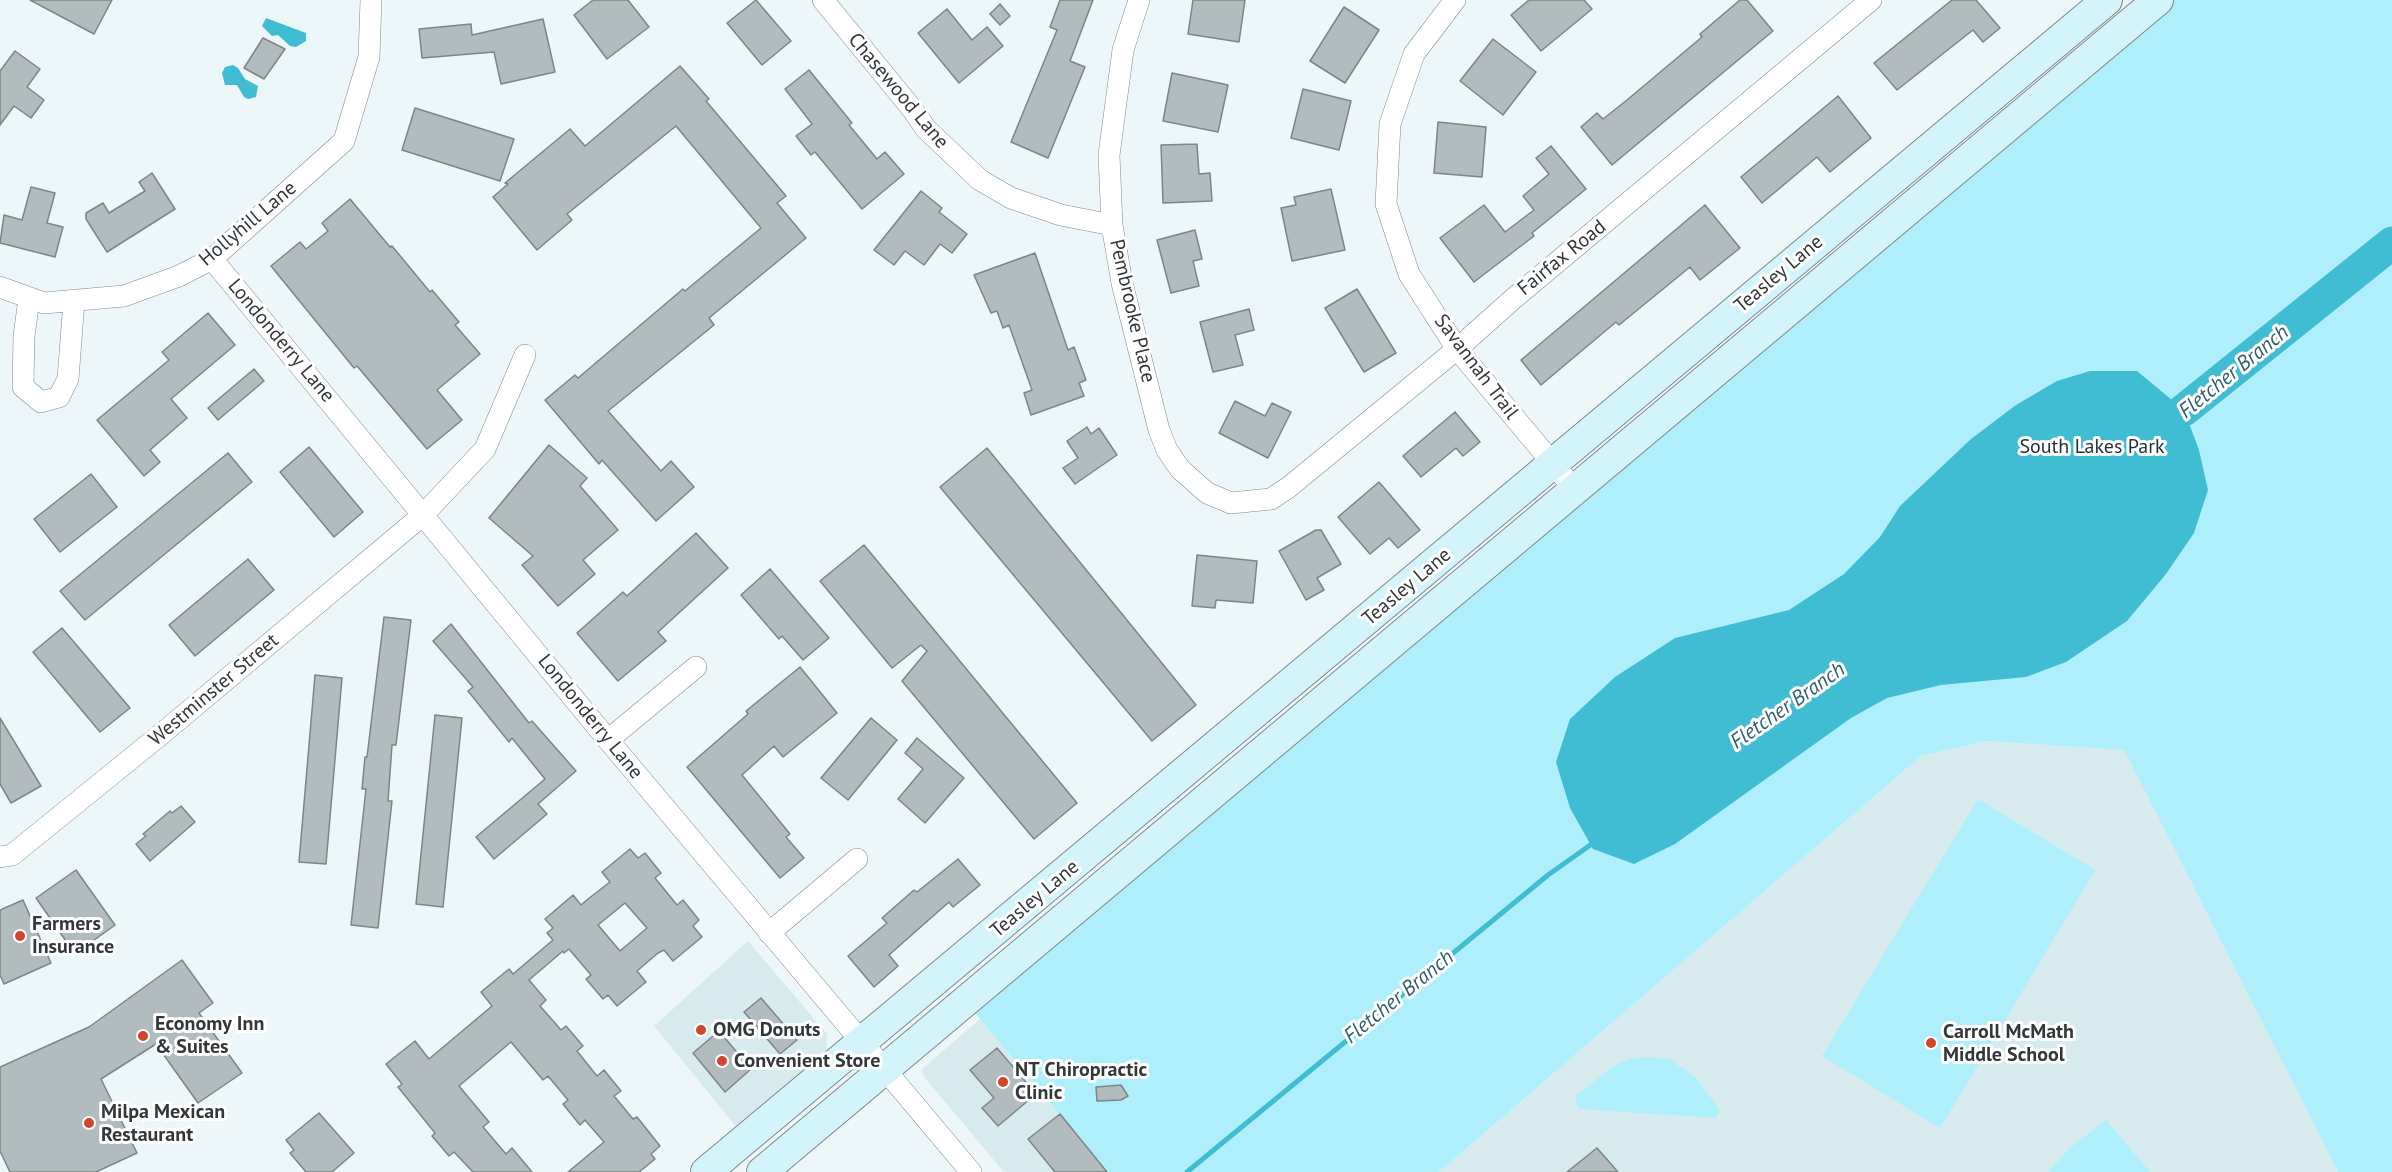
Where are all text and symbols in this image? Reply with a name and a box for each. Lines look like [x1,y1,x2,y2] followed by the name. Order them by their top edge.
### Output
[843,28,953,154] street label: Chasewood Lane
[195,176,301,272] street label: Hollyhill Lane
[1513,215,1611,301] street label: Fairfax Road
[1730,230,1828,318] street label: Teasley Lane
[1104,237,1160,385] street label: Pembrooke Place
[223,275,339,407] street label: Londonderry Lane
[1429,310,1523,424] street label: Savannah Trail
[2174,320,2294,424] water label: Fletcher Branch
[2019,435,2165,459] park label: South Lakes Park
[1358,543,1456,631] street label: Teasley Lane
[144,629,284,751] street label: Westminster Street
[532,650,648,784] street label: Londonderry Lane
[1726,657,1850,755] water label: Fletcher Branch
[986,855,1084,943] street label: Teasley Lane
[32,912,114,959] place label: Farmers Insurance
[13,929,27,943] marker: Farmers Insurance
[1339,945,1459,1049] water label: Fletcher Branch
[155,1012,264,1059] place label: Economy Inn & Suites
[713,1018,820,1042] place label: OMG Donuts
[1943,1020,2074,1067] place label: Carroll McMath Middle School
[694,1023,708,1037] marker: OMG Donuts
[136,1029,150,1043] marker: Economy Inn & Suites
[1924,1036,1938,1050] marker: Carroll McMath Middle School
[734,1049,880,1073] place label: Convenient Store
[715,1054,729,1068] marker: Convenient Store
[1015,1058,1147,1105] place label: NT Chiropractic Clinic
[996,1075,1010,1089] marker: NT Chiropractic Clinic
[101,1100,225,1147] place label: Milpa Mexican Restaurant
[82,1116,96,1130] marker: Milpa Mexican Restaurant

